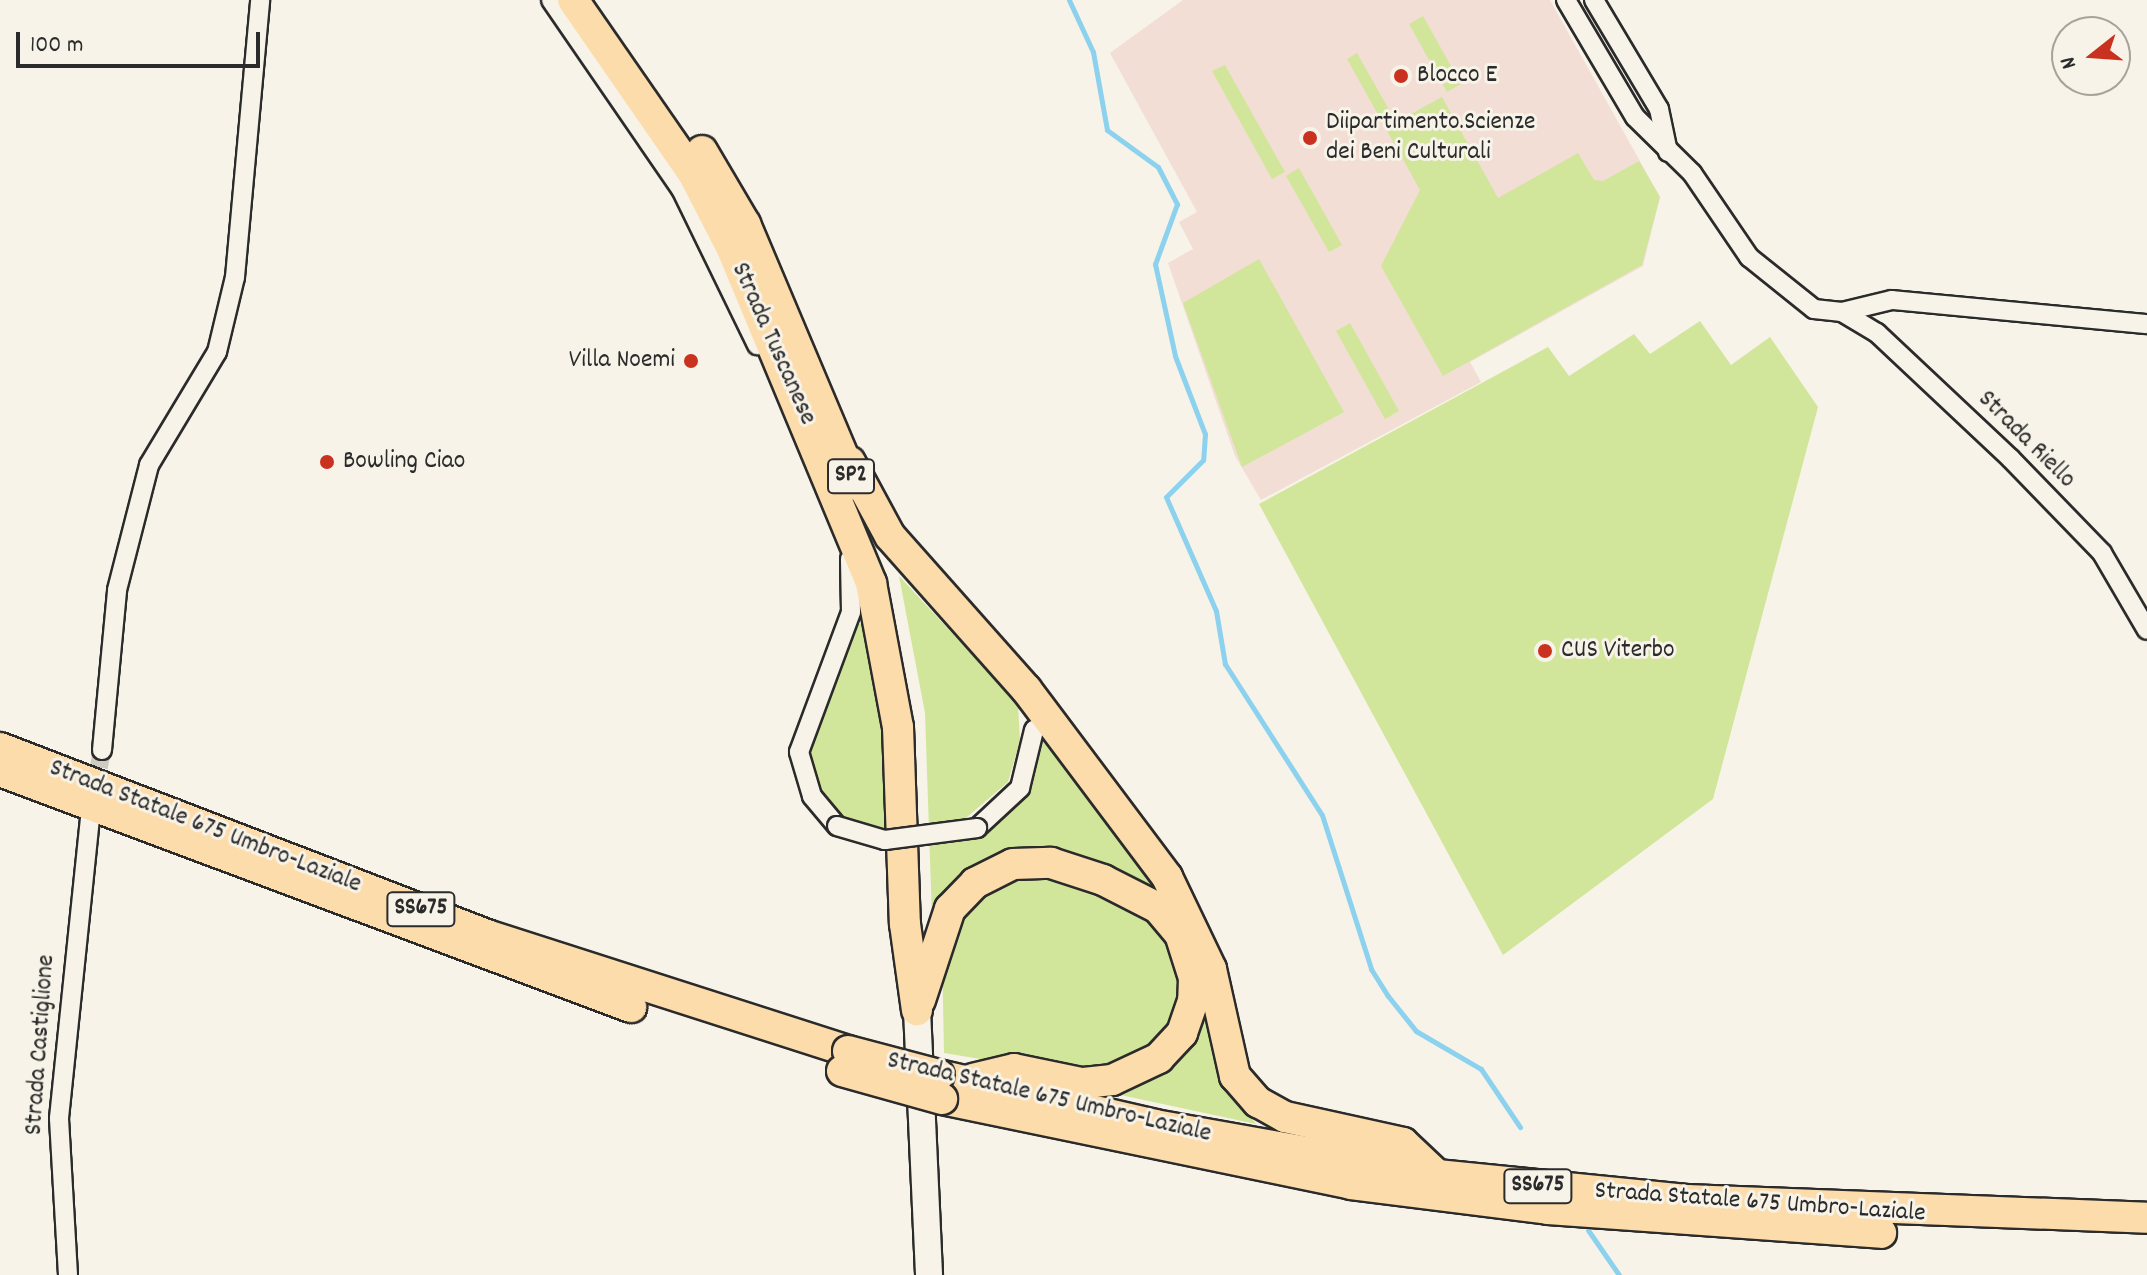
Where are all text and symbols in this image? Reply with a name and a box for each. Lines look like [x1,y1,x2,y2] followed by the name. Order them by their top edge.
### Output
[20,16,264,66] scale bar
[2051,16,2131,96] north arrow
[30,29,83,63] text: 100 m
[2053,53,2086,72] text: N
[1417,60,1497,92] place label: Blocco E
[1392,67,1410,85] marker: Blocco E
[1326,107,1535,168] place label: Diipartimento.Scienze dei Beni Culturali
[1301,129,1319,147] marker: Diipartimento.Scienze dei Beni Culturali
[723,258,823,430] street label: Strada Tuscanese
[569,345,675,377] place label: Villa Noemi
[682,352,700,370] marker: Villa Noemi
[1970,384,2082,496] street label: Strada Riello
[343,446,465,478] place label: Bowling Ciao
[318,453,336,471] marker: Bowling Ciao
[827,456,875,496] road number: SP2
[1561,635,1675,667] place label: CUS Viterbo
[1536,642,1554,660] marker: CUS Viterbo
[45,753,365,901] street label: Strada Statale 675 Umbro-Laziale
[385,889,457,929] road number: SS675
[19,954,63,1136] street label: Strada Castiglione
[884,1046,1214,1150] street label: Strada Statale 675 Umbro-Laziale
[1502,1166,1574,1206] road number: SS675
[1594,1176,1926,1230] street label: Strada Statale 675 Umbro-Laziale

